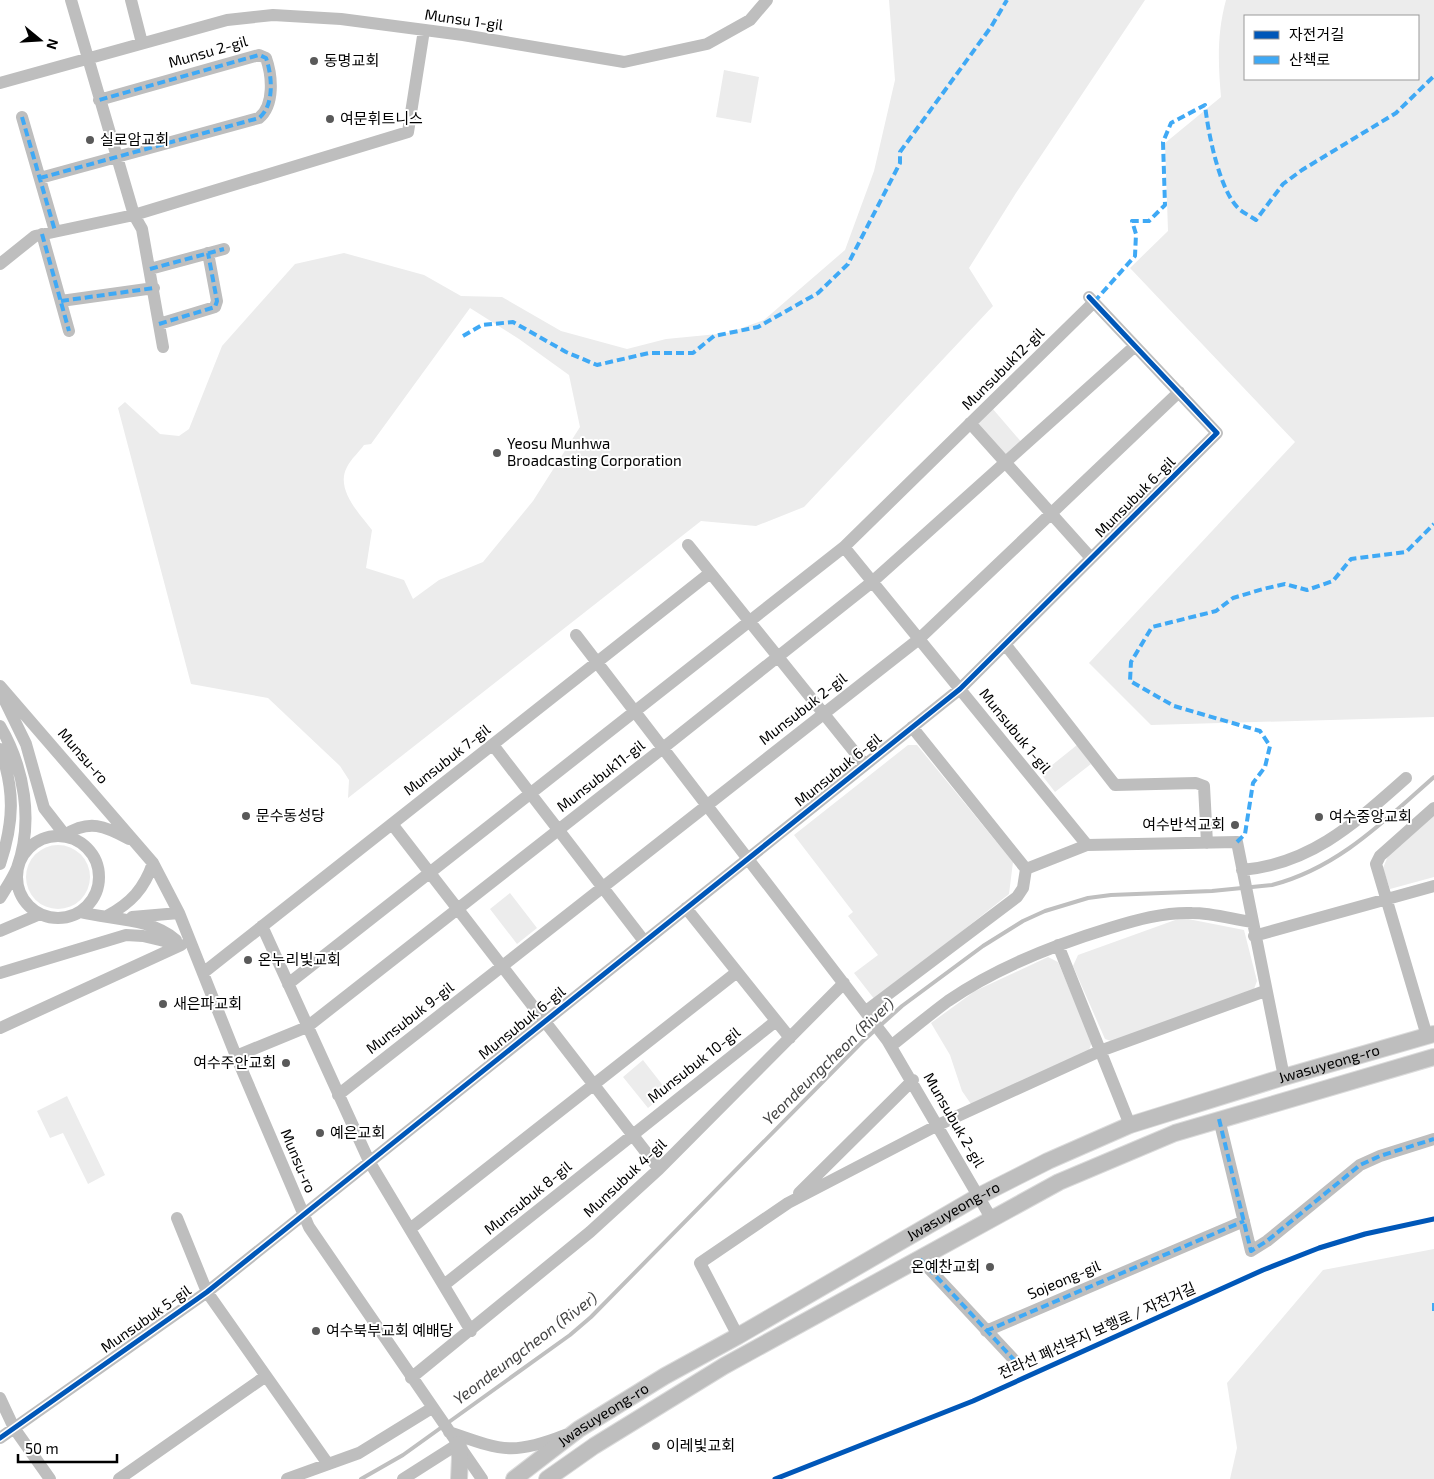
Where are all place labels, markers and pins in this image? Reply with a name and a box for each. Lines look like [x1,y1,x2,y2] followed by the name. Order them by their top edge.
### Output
[324,51,379,69] place label: 동명교회
[308,55,320,67] marker: 동명교회
[340,109,423,127] place label: 여문휘트니스
[324,113,336,125] marker: 여문휘트니스
[100,130,169,148] place label: 실로암교회
[84,134,96,146] marker: 실로암교회
[507,434,682,469] place label: Yeosu Munhwa Broadcasting Corporation
[491,447,503,459] marker: Yeosu Munhwa Broadcasting Corporation
[256,806,325,824] place label: 문수동성당
[1329,807,1412,825] place label: 여수중앙교회
[240,810,252,822] marker: 문수동성당
[1313,811,1325,823] marker: 여수중앙교회
[1142,815,1225,833] place label: 여수반석교회
[1229,819,1241,831] marker: 여수반석교회
[258,950,341,968] place label: 온누리빛교회
[242,954,254,966] marker: 온누리빛교회
[173,994,242,1012] place label: 새은파교회
[157,998,169,1010] marker: 새은파교회
[193,1053,276,1071] place label: 여수주안교회
[280,1057,292,1069] marker: 여수주안교회
[330,1123,385,1141] place label: 예은교회
[314,1127,326,1139] marker: 예은교회
[911,1257,980,1275] place label: 온예찬교회
[984,1261,996,1273] marker: 온예찬교회
[326,1321,454,1339] place label: 여수북부교회 예배당
[310,1325,322,1337] marker: 여수북부교회 예배당
[666,1436,735,1454] place label: 이레빛교회
[650,1440,662,1452] marker: 이레빛교회

